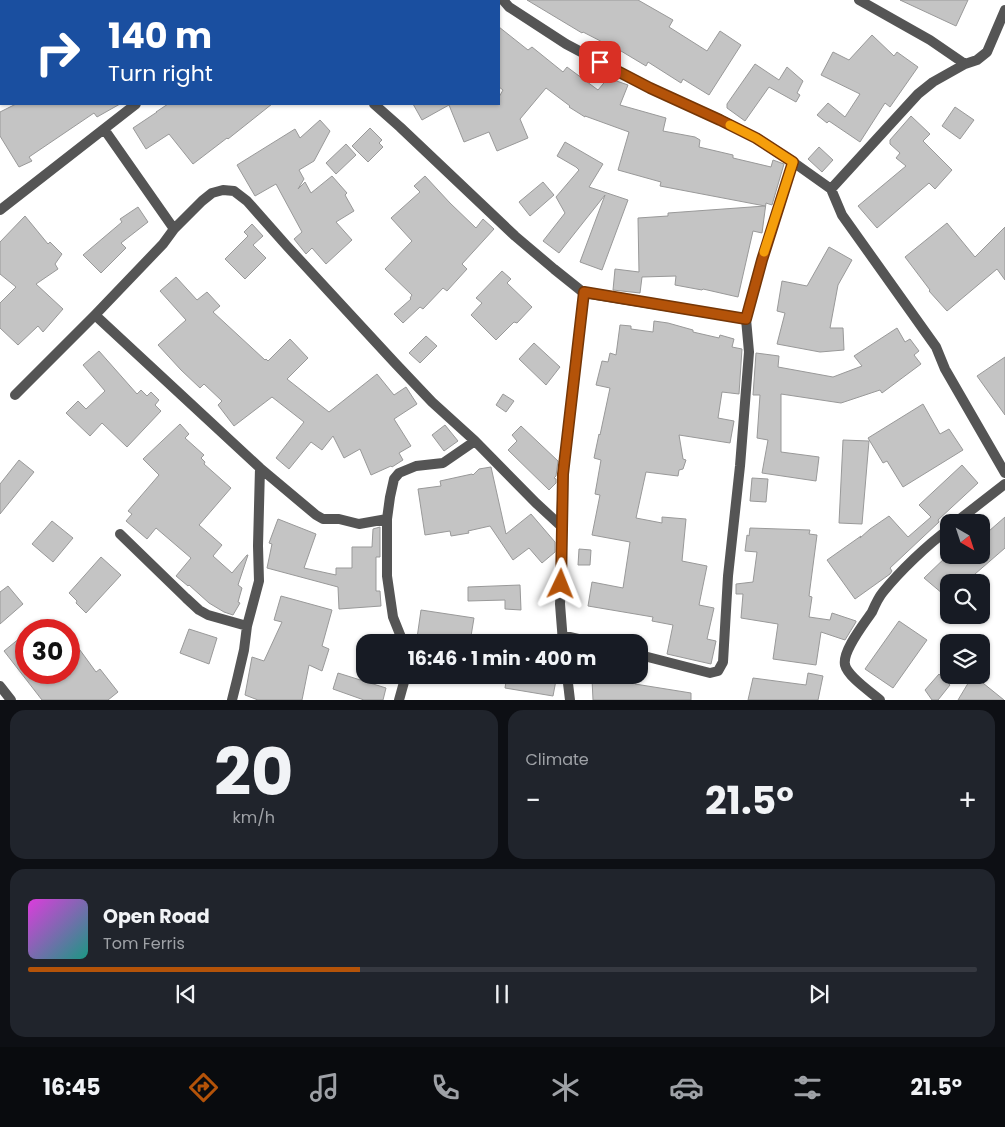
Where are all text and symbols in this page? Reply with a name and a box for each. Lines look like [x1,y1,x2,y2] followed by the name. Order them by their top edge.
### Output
[108,11,212,60] text: 140 m
[25,20,90,85] icon: right
[579,41,621,83] pin
[586,48,614,76] icon: arrive
[108,58,213,89] text: Turn right
[940,514,990,564] north arrow
[940,514,990,684] map controls
[534,557,586,609] position arrow
[940,574,990,624] button: search
[15,619,80,684] speed limit sign: 30
[940,634,990,684] button: layers
[408,645,596,672] text: 16:46 · 1 min · 400 m
[214,727,294,818] text: 20
[526,748,589,771] text: Climate
[705,774,794,827] text: 21.5°
[526,781,541,820] text: −
[958,781,977,820] text: +
[232,806,275,829] text: km/h
[103,903,210,930] text: Open Road
[103,932,185,955] text: Tom Ferris
[172,980,200,1008] icon: previous
[488,980,516,1008] icon: pause
[805,980,833,1008] icon: next
[186,1070,221,1105] icon: directions
[307,1070,342,1105] icon: music
[428,1070,463,1105] icon: phone
[548,1070,583,1105] icon: climate
[669,1070,704,1105] icon: car
[790,1070,825,1105] icon: filters
[43,1072,101,1103] text: 16:45
[911,1072,962,1103] text: 21.5°

